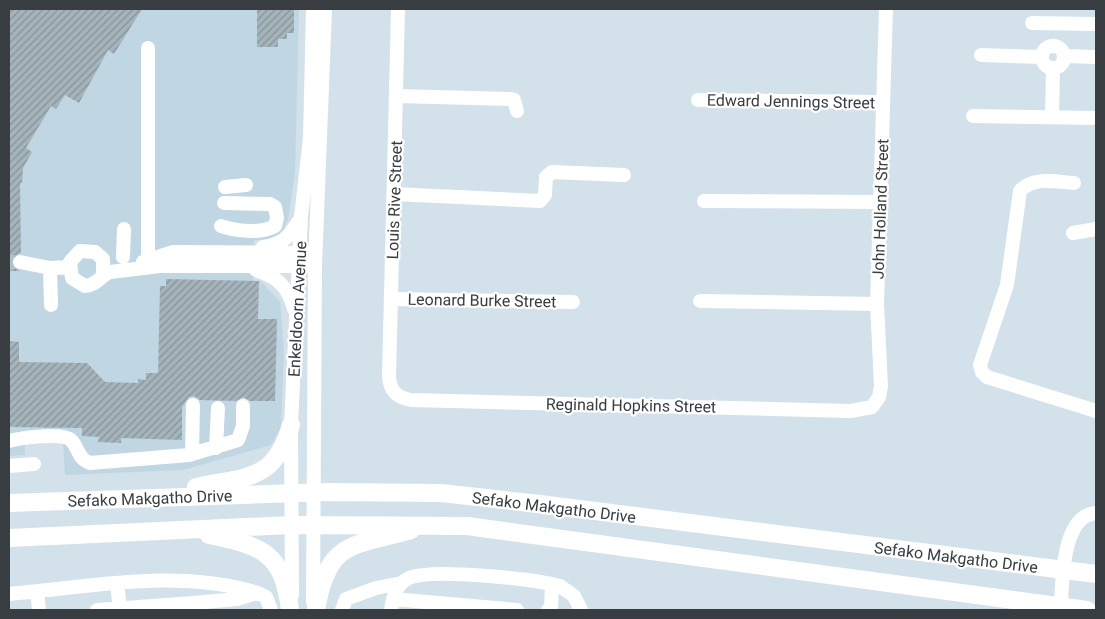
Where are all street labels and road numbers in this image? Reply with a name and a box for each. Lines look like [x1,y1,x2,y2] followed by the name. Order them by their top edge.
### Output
[707,91,875,112] street label: Edward Jennings Street
[869,138,892,280] street label: John Holland Street
[383,140,406,260] street label: Louis Rive Street
[284,241,311,377] street label: Enkeldoorn Avenue
[407,290,557,311] street label: Leonard Burke Street
[546,395,716,416] street label: Reginald Hopkins Street
[67,486,233,511] street label: Sefako Makgatho Drive
[471,488,637,527] street label: Sefako Makgatho Drive
[873,538,1039,577] street label: Sefako Makgatho Drive

